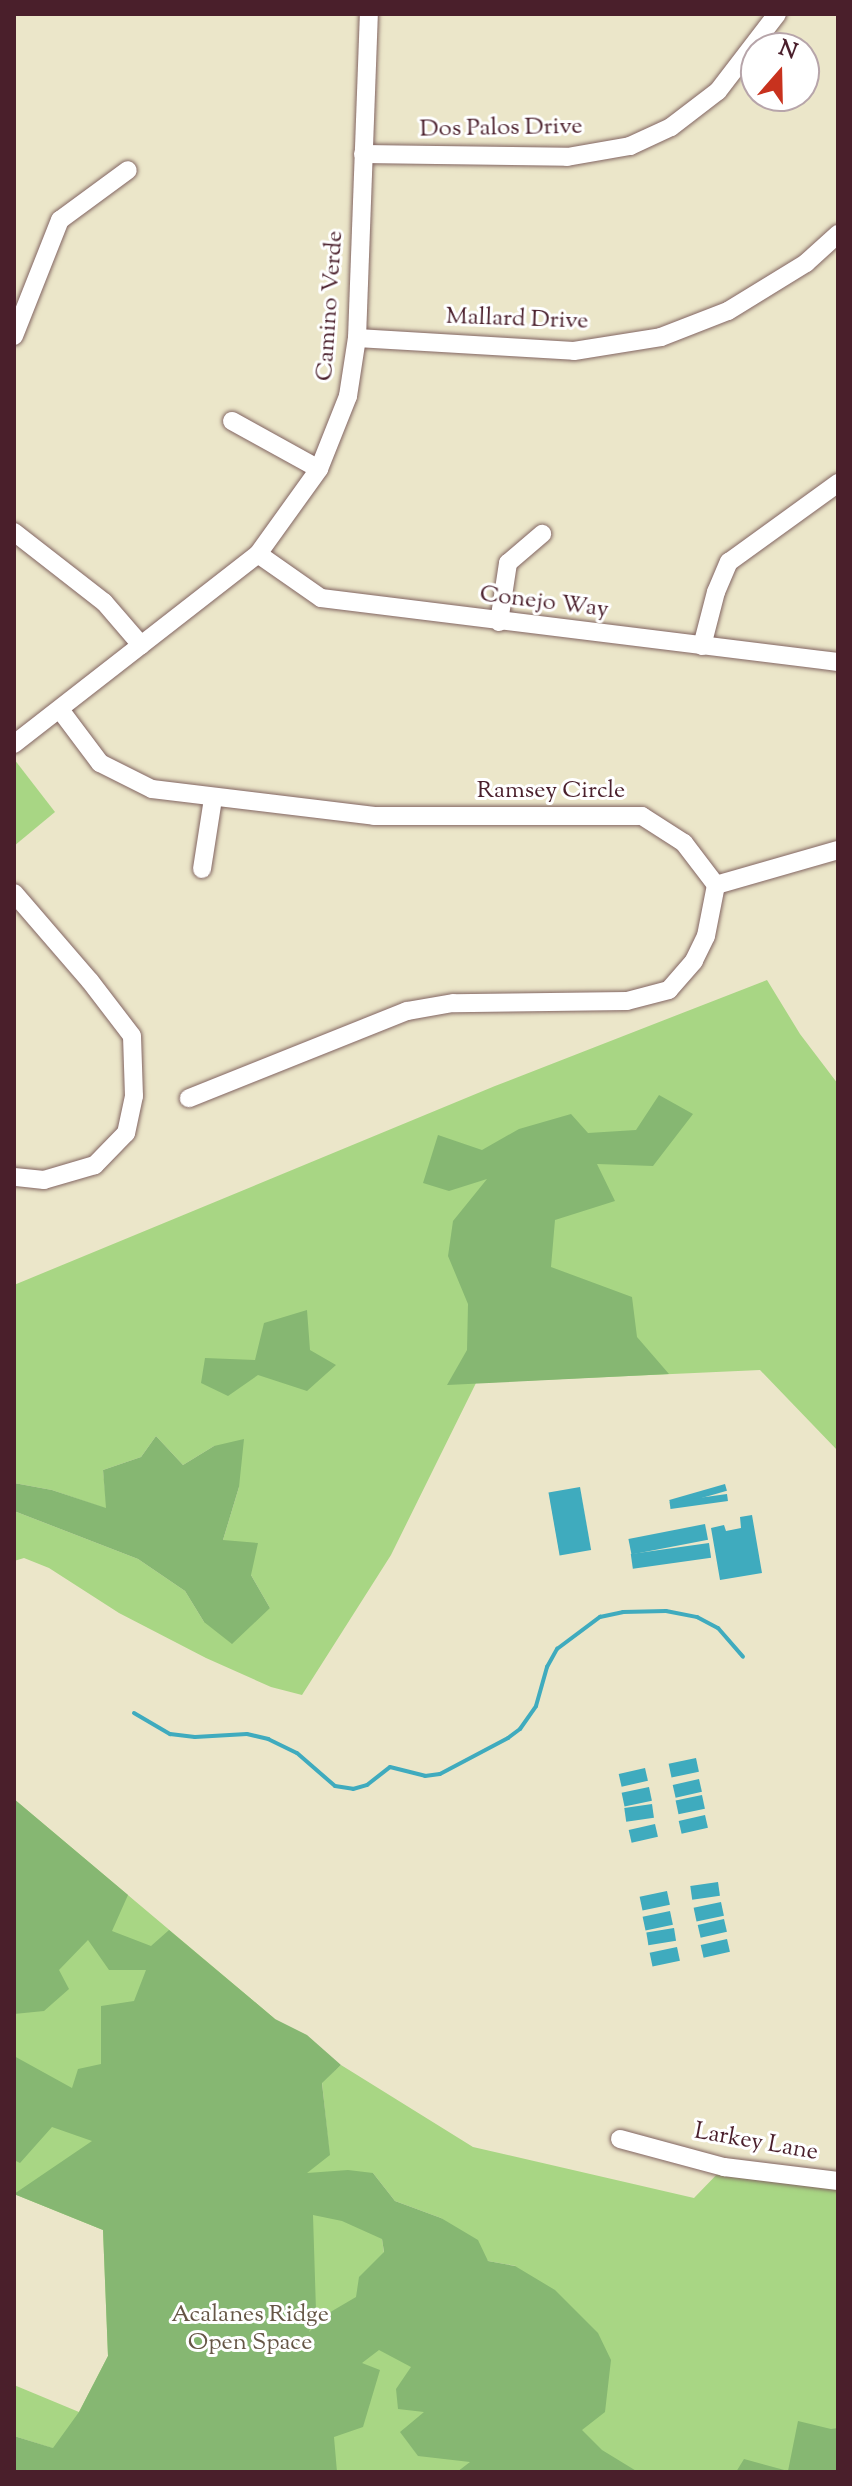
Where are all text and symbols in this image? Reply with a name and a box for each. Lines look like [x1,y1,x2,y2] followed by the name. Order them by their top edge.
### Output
[740,32,820,112] north arrow
[774,33,801,69] text: N
[419,113,583,145] street label: Dos Palos Drive
[311,230,351,382] street label: Camino Verde
[445,303,589,337] street label: Mallard Drive
[478,581,610,625] street label: Conejo Way
[477,778,625,806] street label: Ramsey Circle
[692,2118,820,2168] street label: Larkey Lane
[171,2302,329,2358] park label: Acalanes Ridge Open Space

